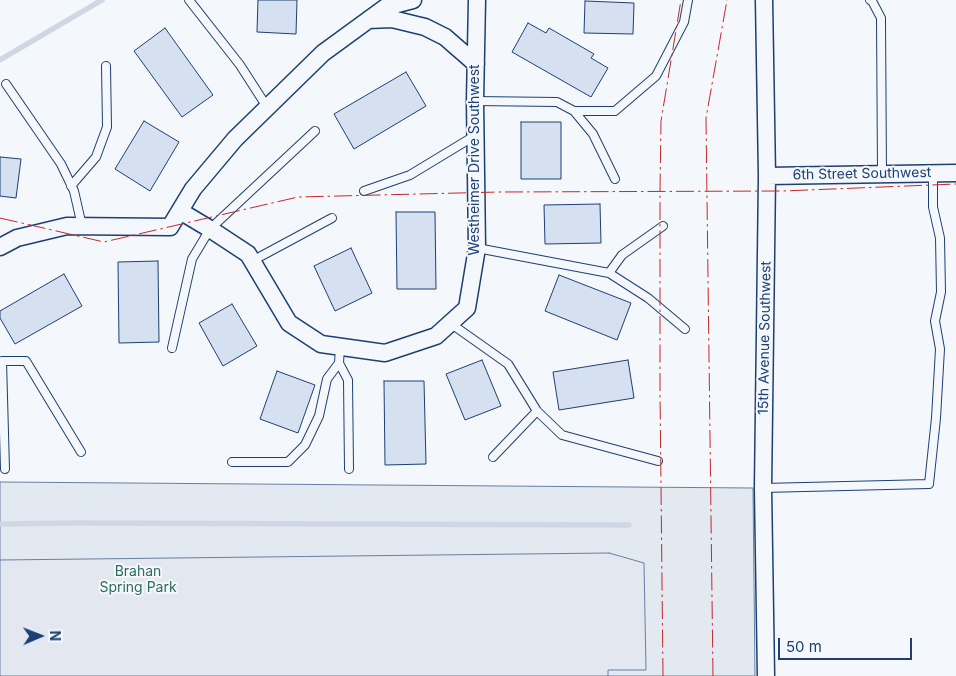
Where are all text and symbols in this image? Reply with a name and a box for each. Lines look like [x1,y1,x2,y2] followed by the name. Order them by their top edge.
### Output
[467,64,483,256] street label: Westheimer Drive Southwest
[792,164,932,184] street label: 6th Street Southwest
[755,261,775,415] street label: 15th Avenue Southwest
[99,564,177,596] park label: Brahan Spring Park
[15,611,65,661] north arrow
[781,628,915,660] scale bar
[47,630,64,641] text: N
[786,637,822,656] text: 50 m

